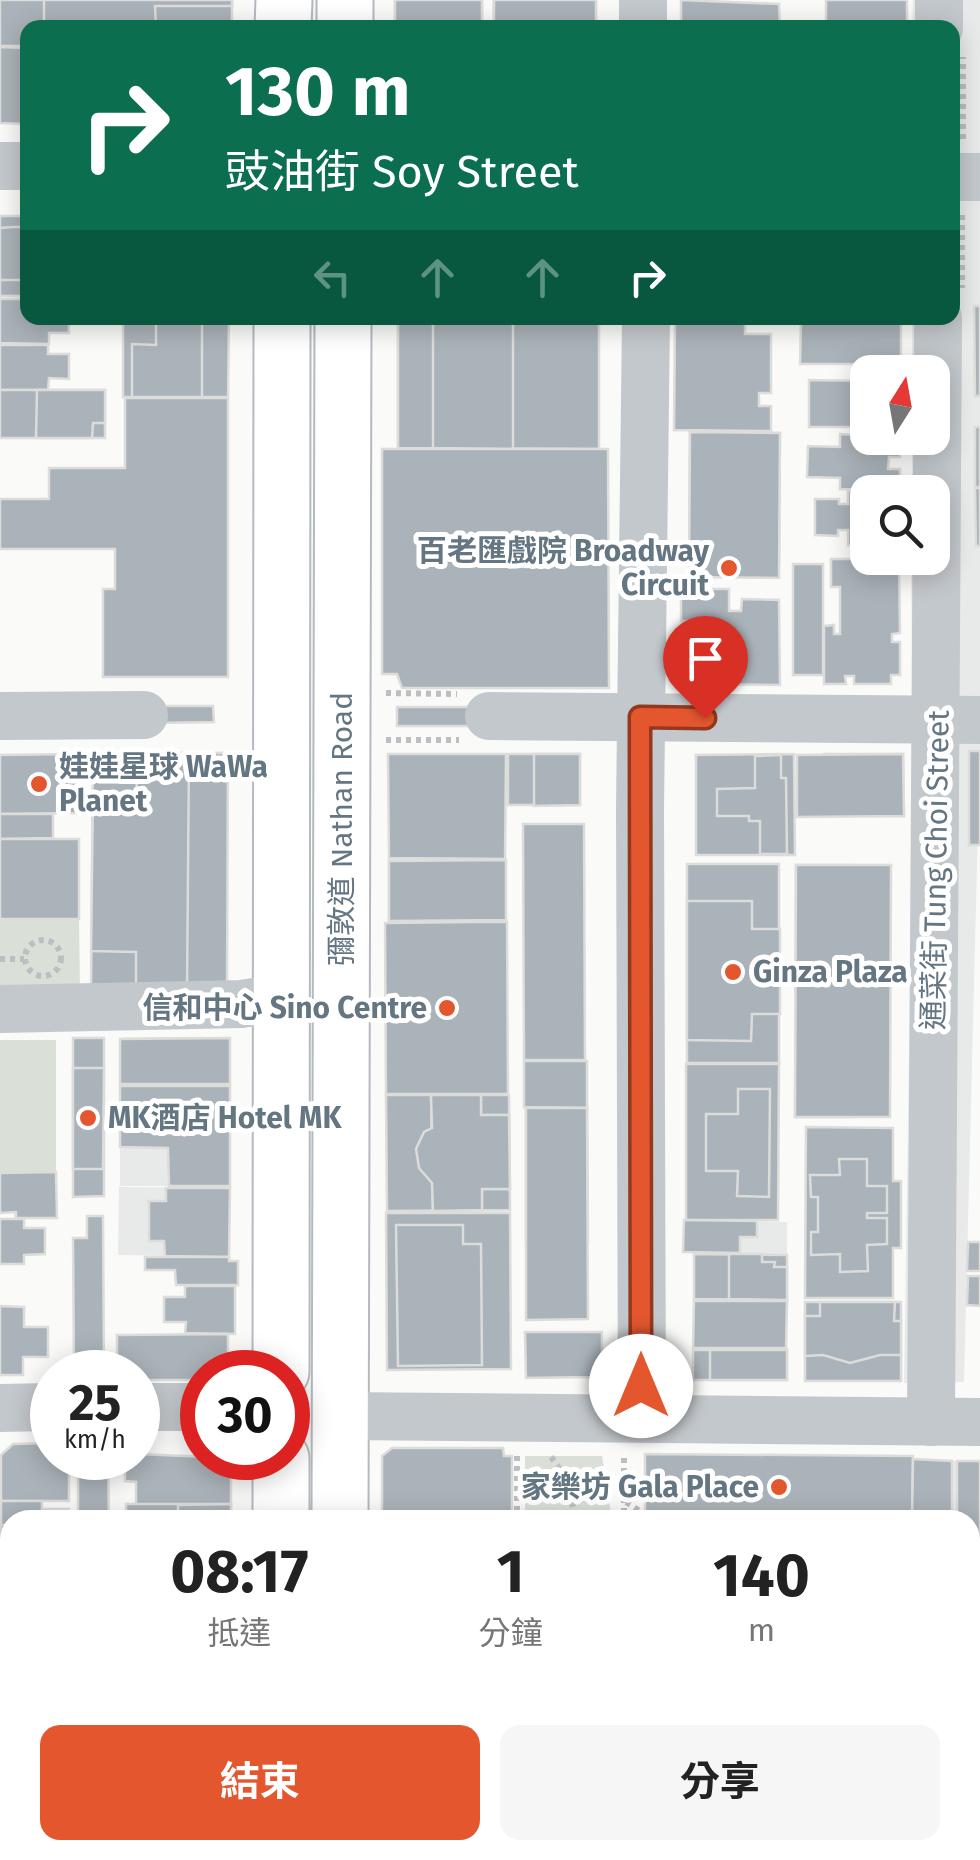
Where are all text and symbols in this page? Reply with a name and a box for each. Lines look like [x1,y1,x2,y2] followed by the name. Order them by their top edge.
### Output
[225,50,411,134] text: 130 m
[60,60,190,190] icon: right
[225,145,579,199] text: 豉油街 Soy Street
[305,250,360,305] icon: left
[410,250,465,305] icon: ahead
[515,250,570,305] icon: ahead
[620,250,675,305] icon: right
[850,355,950,455] north arrow
[850,355,950,575] map controls
[850,475,950,575] button: search
[417,533,709,603] place label: 百老匯戲院 Broadway Circuit
[718,557,740,579] marker: 百老匯戲院 Broadway Circuit
[663,616,748,719] pin
[678,631,733,686] icon: arrive
[324,692,360,966] street label: 彌敦道 Nathan Road
[915,709,957,1030] street label: 通菜街 Tung Choi Street
[59,749,268,819] place label: 娃娃星球 WaWa Planet
[28,773,50,795] marker: 娃娃星球 WaWa Planet
[753,954,908,990] place label: Ginza Plaza
[722,961,744,983] marker: Ginza Plaza
[143,990,427,1026] place label: 信和中心 Sino Centre
[436,997,458,1019] marker: 信和中心 Sino Centre
[108,1100,342,1136] place label: MK酒店 Hotel MK
[77,1107,99,1129] marker: MK酒店 Hotel MK
[589,1334,693,1438] position arrow
[180,1350,310,1480] speed limit sign: 30
[69,1373,121,1433] text: 25
[64,1425,126,1455] text: km/h
[521,1469,759,1505] place label: 家樂坊 Gala Place
[768,1476,790,1498] marker: 家樂坊 Gala Place
[170,1536,308,1608] text: 08:17
[497,1536,525,1608] text: 1
[713,1540,810,1612] text: 140
[748,1611,775,1649] text: m
[207,1614,271,1652] text: 抵達
[479,1614,543,1652] text: 分鐘
[40,1725,480,1840] button: 結束
[500,1725,940,1840] button: 分享

